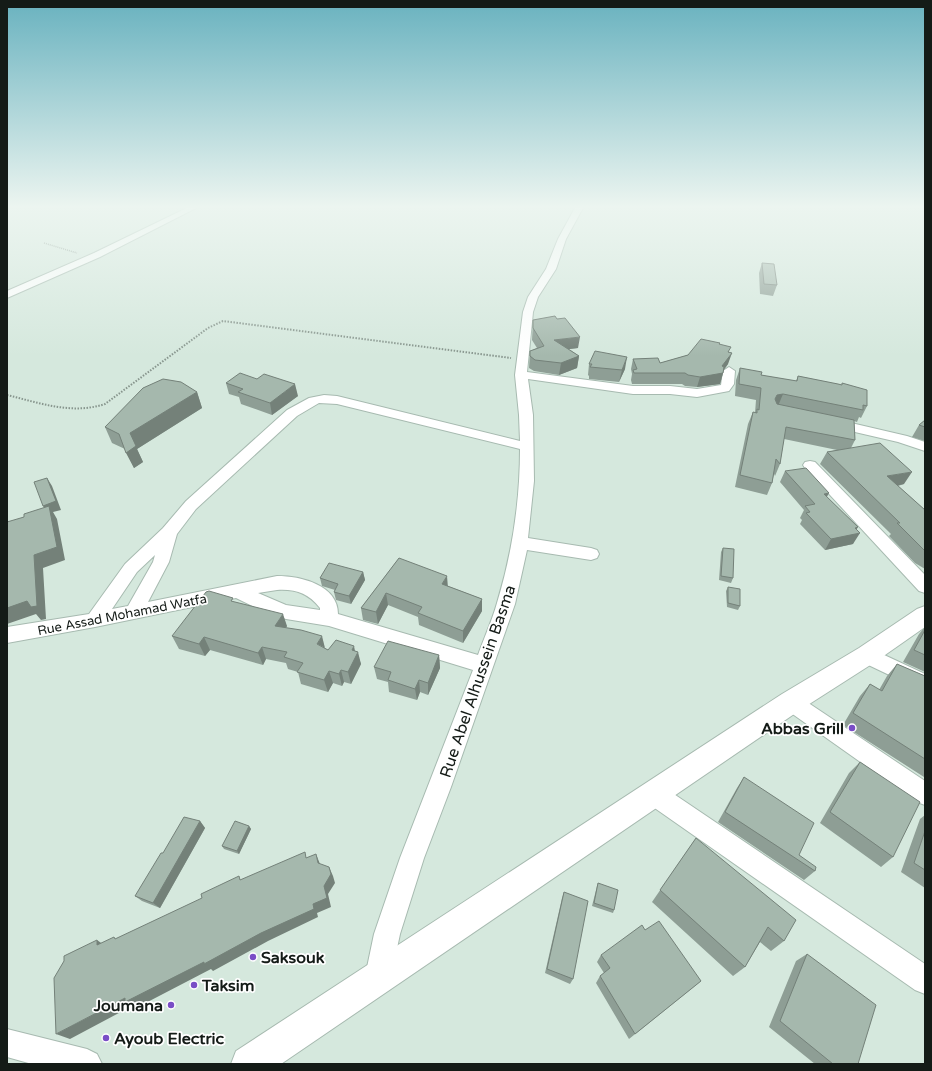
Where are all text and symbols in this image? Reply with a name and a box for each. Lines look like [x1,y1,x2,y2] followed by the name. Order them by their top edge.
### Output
[436,582,520,780] street label: Rue Abel Alhussein Basma
[36,591,208,639] street label: Rue Assad Mohamad Watfa
[761,719,844,739] place label: Abbas Grill
[847,723,857,733] marker: Abbas Grill
[261,948,325,968] place label: Saksouk
[248,952,258,962] marker: Saksouk
[201,976,254,996] place label: Taksim
[189,980,199,990] marker: Taksim
[93,996,163,1016] place label: Joumana
[166,1000,176,1010] marker: Joumana
[114,1029,225,1049] place label: Ayoub Electric
[101,1033,111,1043] marker: Ayoub Electric

